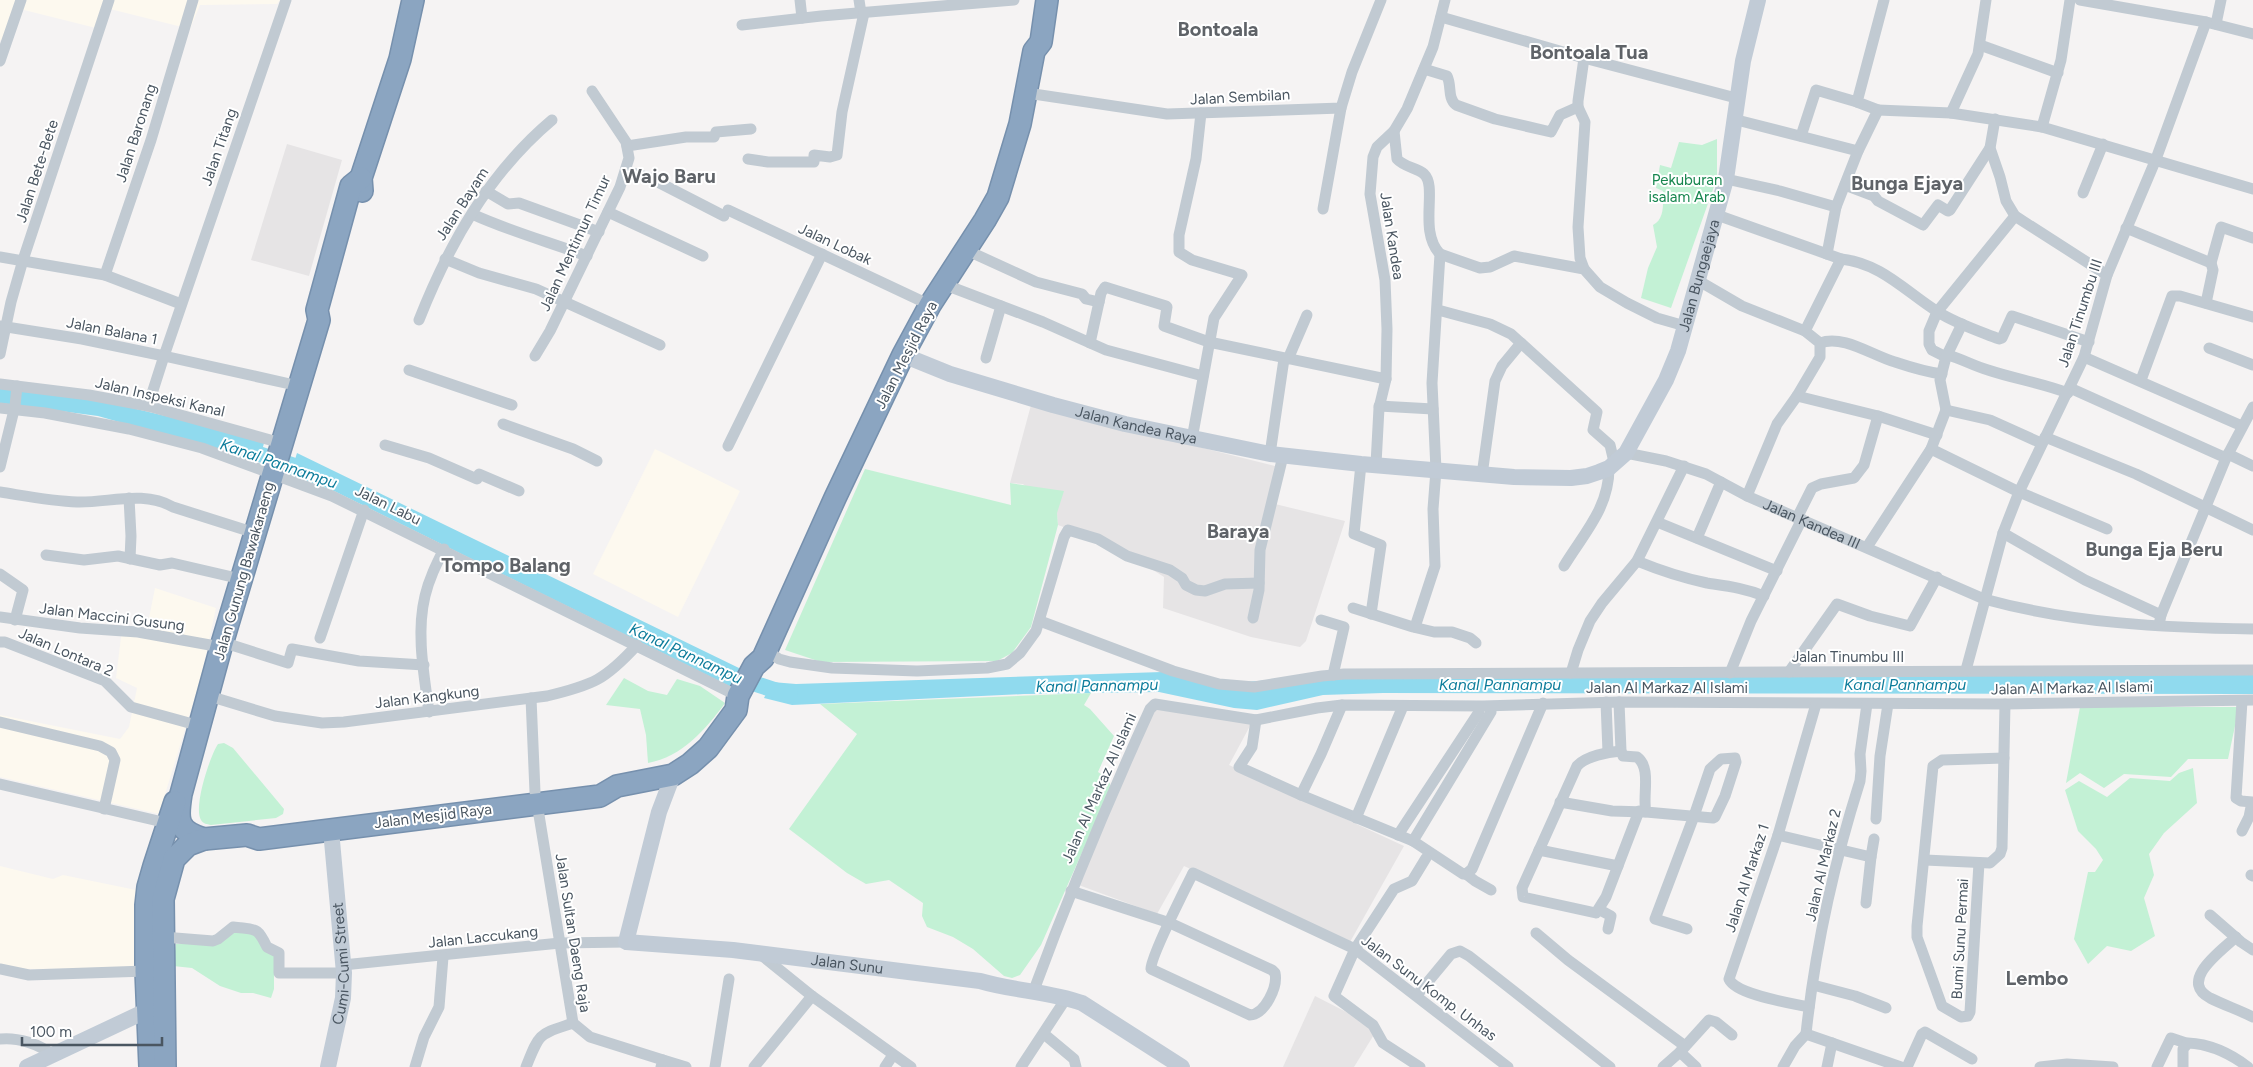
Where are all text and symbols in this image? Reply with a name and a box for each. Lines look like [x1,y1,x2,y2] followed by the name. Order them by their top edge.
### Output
[1178,17,1258,41] district label: Bontoala
[1530,40,1648,64] district label: Bontoala Tua
[112,82,160,184] street label: Jalan Baronang
[1190,85,1290,109] street label: Jalan Sembilan
[197,106,241,188] street label: Jalan Titang
[12,117,62,225] street label: Jalan Bete-Bete
[432,164,492,244] street label: Jalan Bayam
[622,164,716,188] district label: Wajo Baru
[1648,171,1726,206] park label: Pekuburan isalam Arab
[1851,171,1963,195] district label: Bunga Ejaya
[536,172,614,314] street label: Jalan Mentimun Timur
[1376,191,1408,281] street label: Jalan Kandea
[1675,217,1723,334] street label: Jalan Bungaejaya
[796,219,875,269] street label: Jalan Lobak
[2054,257,2106,369] street label: Jalan Tinumbu III
[871,298,941,412] street label: Jalan Mesjid Raya
[65,313,159,349] street label: Jalan Balana 1
[94,373,226,421] street label: Jalan Inspeksi Kanal
[1074,402,1199,448] street label: Jalan Kandea Raya
[218,435,340,492] water label: Kanal Pannampu
[210,480,278,662] street label: Jalan Gunung Bawakaraeng
[352,481,424,529] street label: Jalan Labu
[1760,495,1863,553] street label: Jalan Kandea III
[1207,519,1269,543] district label: Baraya
[2085,537,2223,561] district label: Bunga Eja Beru
[441,553,571,577] district label: Tompo Balang
[38,599,186,635] street label: Jalan Maccini Gusung
[626,619,745,688] water label: Kanal Pannampu
[16,624,116,680] street label: Jalan Lontara 2
[1792,648,1904,666] street label: Jalan Tinumbu III
[1036,675,1159,696] water label: Kanal Pannampu
[1439,675,1561,694] water label: Kanal Pannampu
[1844,675,1966,694] water label: Kanal Pannampu
[1991,678,2153,698] street label: Jalan Al Markaz Al Islami
[1586,679,1748,697] street label: Jalan Al Markaz Al Islami
[374,682,480,712] street label: Jalan Kangkung
[1058,710,1140,866] street label: Jalan Al Markaz Al Islami
[373,800,493,832] street label: Jalan Mesjid Raya
[1801,807,1845,923] street label: Jalan Al Markaz 2
[1721,821,1773,935] street label: Jalan Al Markaz 1
[552,852,594,1014] street label: Jalan Sultan Daeng Raja
[1948,878,1972,1000] street label: Bumi Sunu Permai
[328,901,353,1026] street label: Cumi-Cumi Street
[427,922,539,952] street label: Jalan Laccukang
[1358,931,1500,1045] street label: Jalan Sunu Komp. Unhas
[810,951,884,978] street label: Jalan Sunu
[2006,966,2069,990] district label: Lembo
[22,1014,162,1046] scale bar
[30,1023,72,1041] text: 100 m

